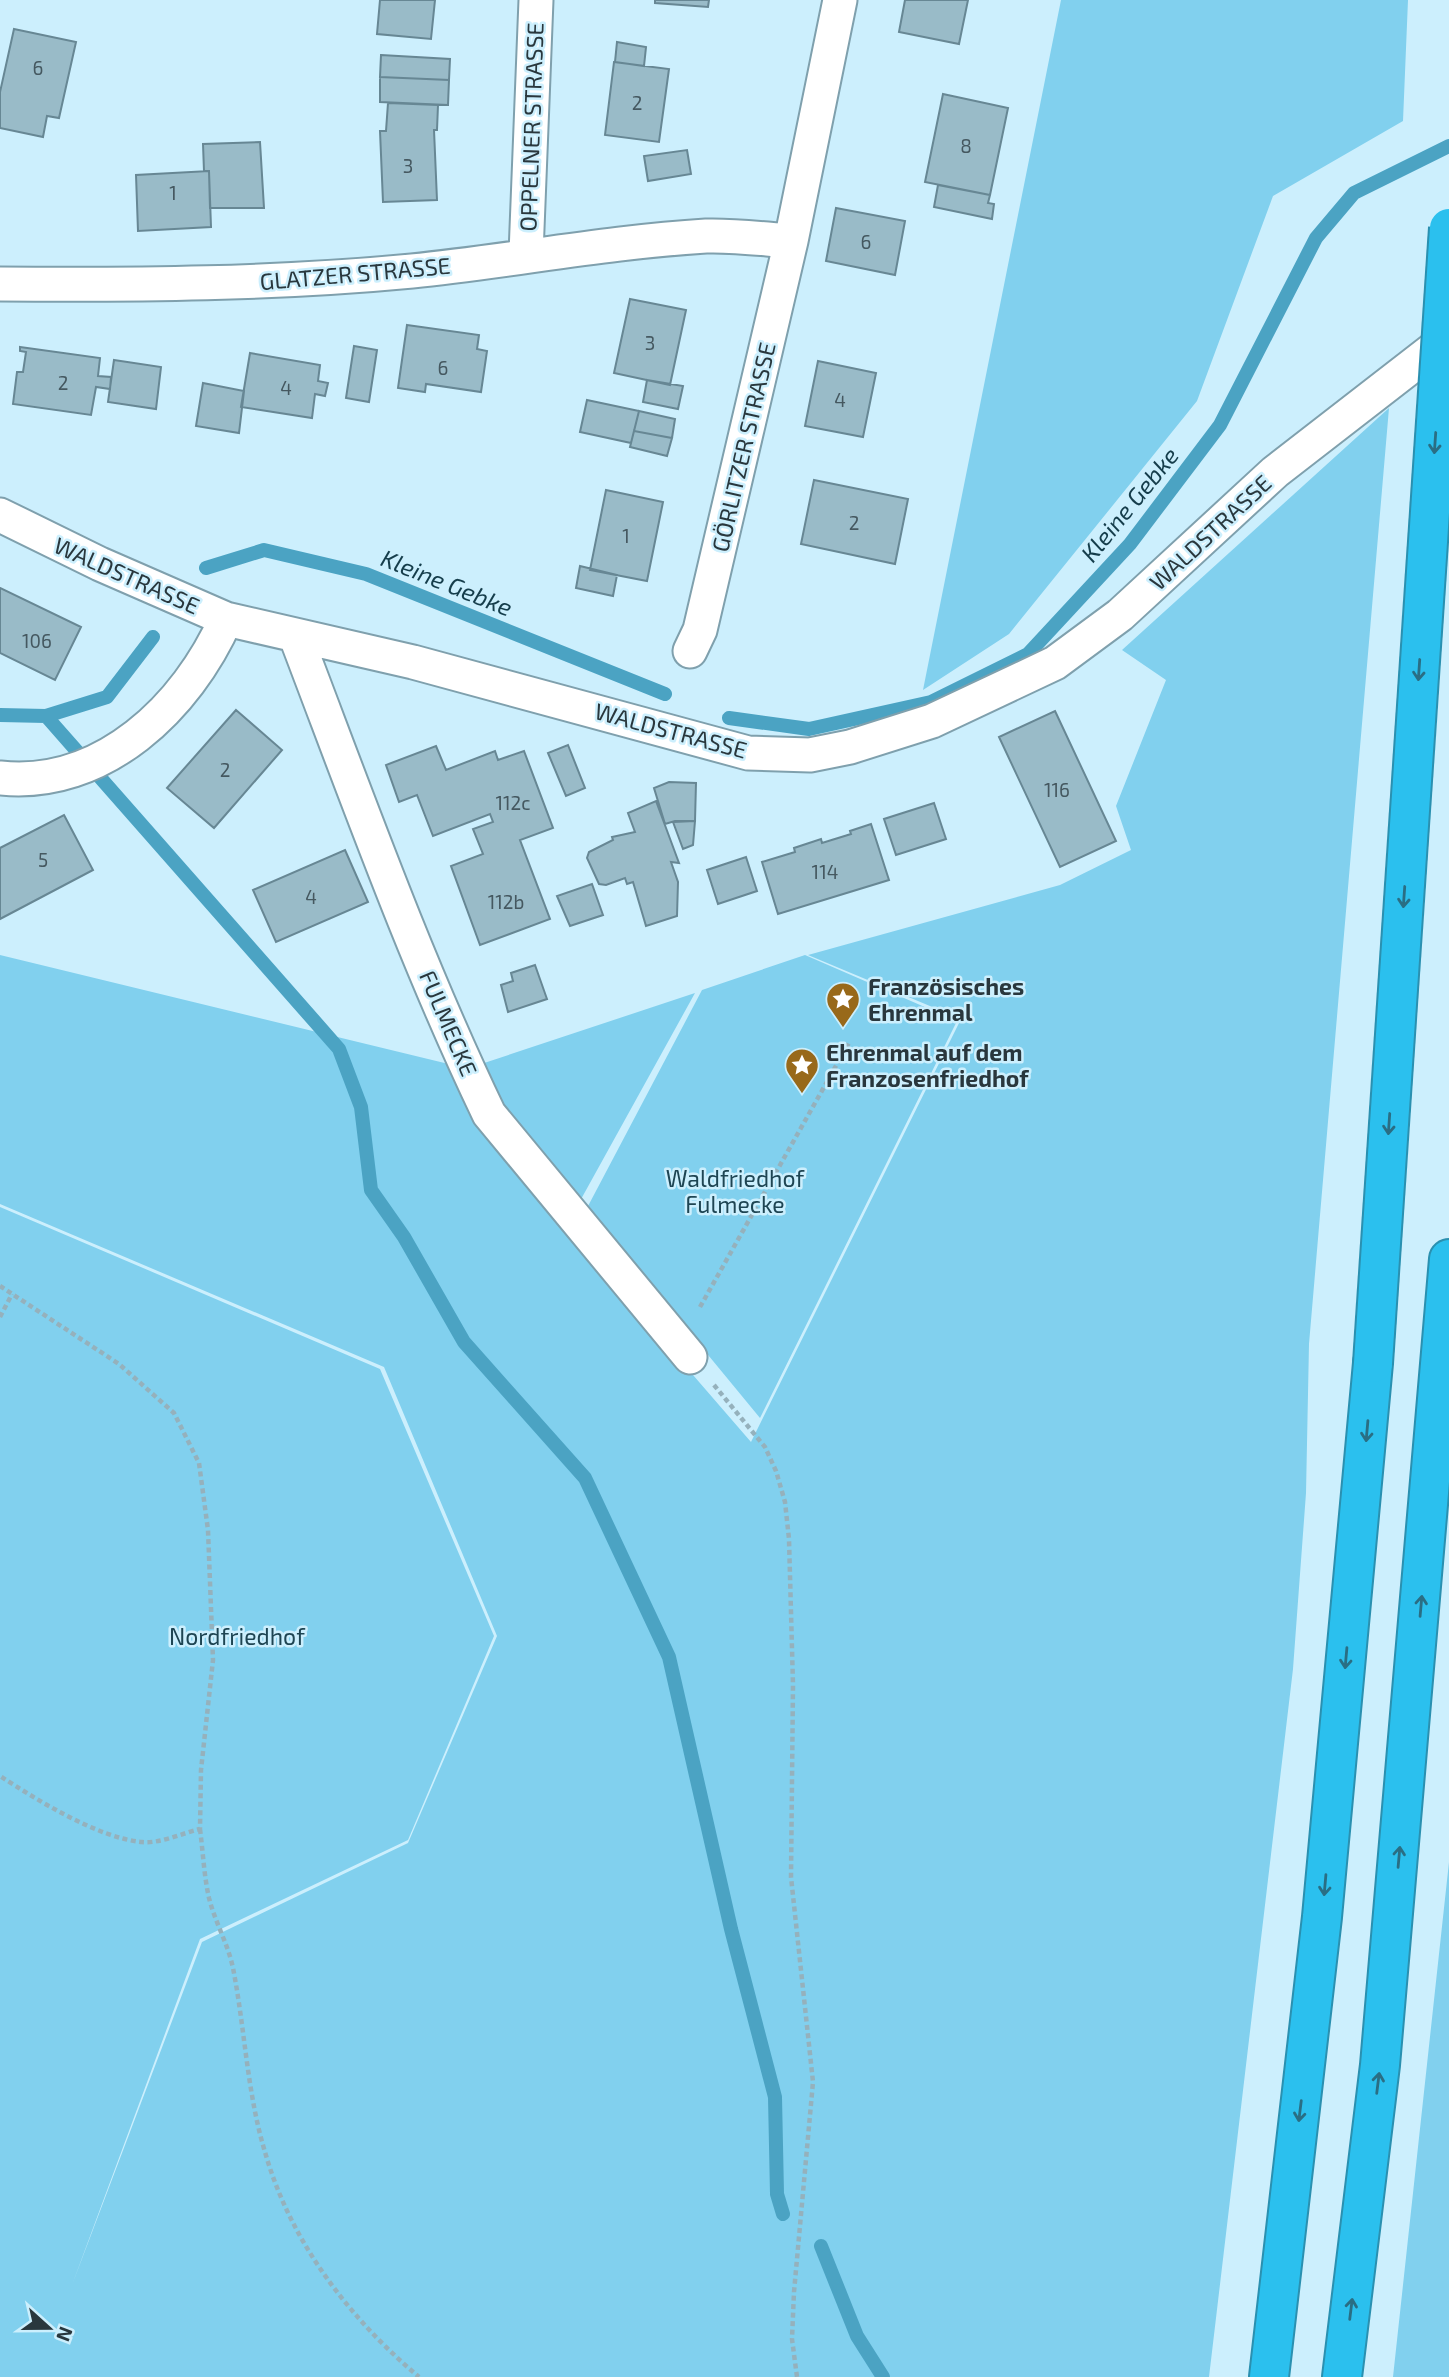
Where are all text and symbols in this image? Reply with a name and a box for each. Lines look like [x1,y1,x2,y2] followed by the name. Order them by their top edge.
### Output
[513,22,549,232] street label: OPPELNER STRASSE
[33,56,43,79] house number: 6
[632,91,642,114] house number: 2
[960,134,972,157] house number: 8
[403,154,413,177] house number: 3
[169,181,177,204] house number: 1
[861,230,871,253] house number: 6
[258,251,452,295] street label: GLATZER STRASSE
[645,331,655,354] house number: 3
[705,340,781,554] street label: GÖRLITZER STRASSE
[438,356,448,379] house number: 6
[58,371,68,394] house number: 2
[280,376,292,399] house number: 4
[834,388,846,411] house number: 4
[1428,431,1441,454] one-way arrow
[1074,441,1184,567] water label: Kleine Gebke
[1143,469,1277,595] street label: WALDSTRASSE
[849,511,859,534] house number: 2
[622,524,630,547] house number: 1
[50,530,204,620] street label: WALDSTRASSE
[377,543,517,622] water label: Kleine Gebke
[22,629,52,652] house number: 106
[1413,658,1426,681] one-way arrow
[592,696,750,764] street label: WALDSTRASSE
[220,758,230,781] house number: 2
[1044,778,1070,801] house number: 116
[495,791,531,814] house number: 112c
[38,848,48,871] house number: 5
[812,860,838,883] house number: 114
[305,885,317,908] house number: 4
[1397,885,1410,907] one-way arrow
[488,890,524,913] house number: 112b
[414,966,484,1080] street label: FULMECKE
[868,972,1024,1026] place label: Französisches Ehrenmal
[824,980,862,1029] place icon: Französisches Ehrenmal
[826,1038,1029,1092] place label: Ehrenmal auf dem Franzosenfriedhof
[783,1046,821,1095] place icon: Ehrenmal auf dem Franzosenfriedhof
[1382,1112,1395,1134] one-way arrow
[666,1164,806,1218] park label: Waldfriedhof Fulmecke
[1360,1420,1373,1442] one-way arrow
[1415,1595,1428,1618] one-way arrow
[169,1622,306,1650] park label: Nordfriedhof
[1339,1646,1352,1669] one-way arrow
[1393,1846,1406,1869] one-way arrow
[1318,1873,1331,1895] one-way arrow
[1372,2073,1385,2095] one-way arrow
[1294,2099,1307,2121] one-way arrow
[14,2293,84,2363] north arrow
[1344,2298,1357,2321] one-way arrow
[52,2324,79,2345] text: N

